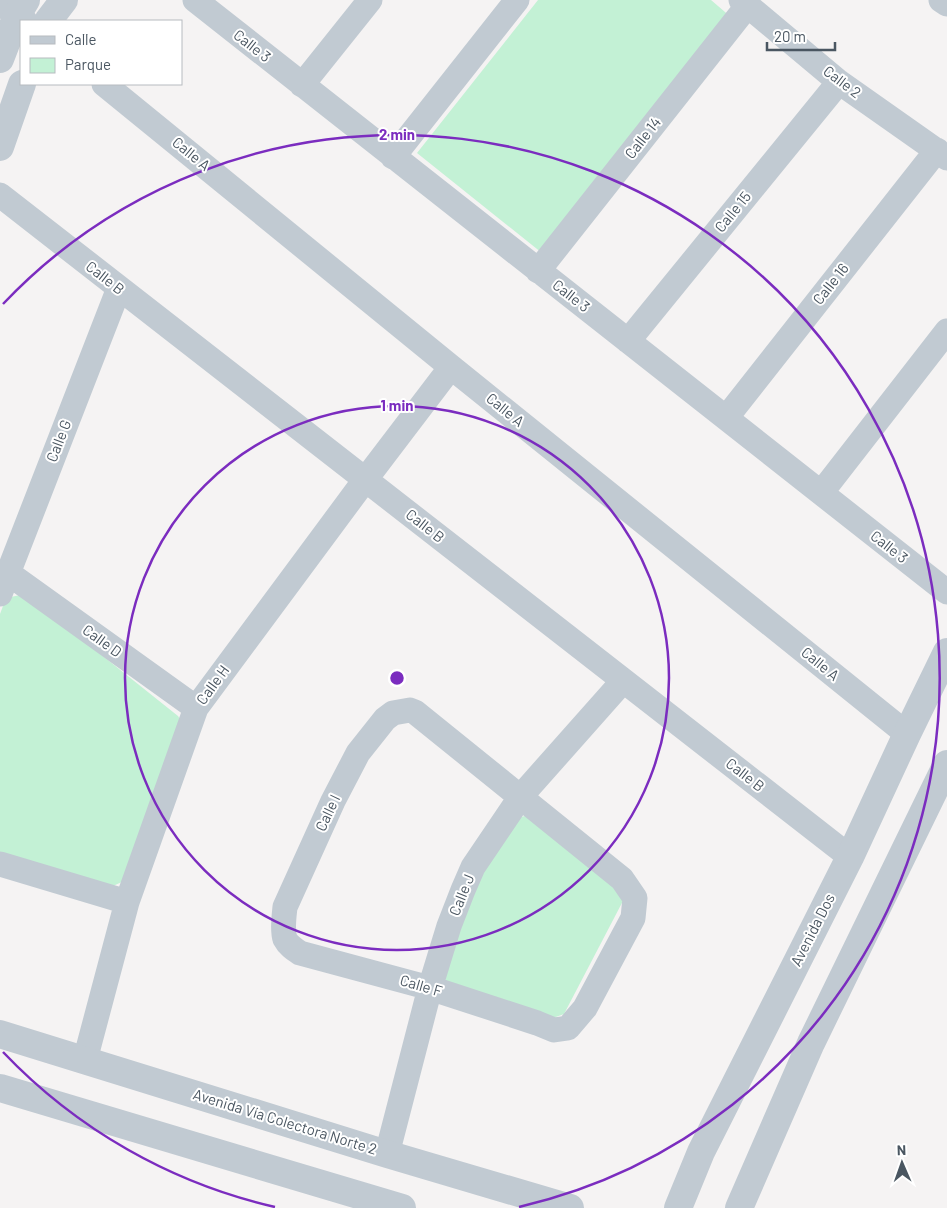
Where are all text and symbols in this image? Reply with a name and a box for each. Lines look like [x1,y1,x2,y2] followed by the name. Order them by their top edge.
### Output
[20,20,182,85] legend
[767,20,834,52] scale bar
[230,25,275,65] street label: Calle 3
[774,27,806,45] text: 20 m
[65,30,97,48] text: Calle
[65,55,111,73] text: Parque
[820,61,865,101] street label: Calle 2
[620,113,664,162] street label: Calle 14
[379,125,415,143] text: 2 min
[169,132,214,174] street label: Calle A
[710,187,754,236] street label: Calle 15
[83,257,128,298] street label: Calle B
[808,259,852,308] street label: Calle 16
[549,275,594,315] street label: Calle 3
[483,388,528,430] street label: Calle A
[381,396,413,414] text: 1 min
[42,417,74,464] street label: Calle G
[403,505,448,546] street label: Calle B
[867,526,912,566] street label: Calle 3
[80,620,126,660] street label: Calle D
[798,642,843,684] street label: Calle A
[192,661,233,708] street label: Calle H
[388,669,406,687] centre of rings
[723,754,768,795] street label: Calle B
[311,791,343,834] street label: Calle I
[445,871,478,918] street label: Calle J
[786,890,838,969] street label: Avenida Dos
[398,970,445,1000] street label: Calle F
[191,1084,379,1158] street label: Avenida Vía Colectora Norte 2
[877,1138,927,1188] north arrow
[897,1141,906,1158] text: N

